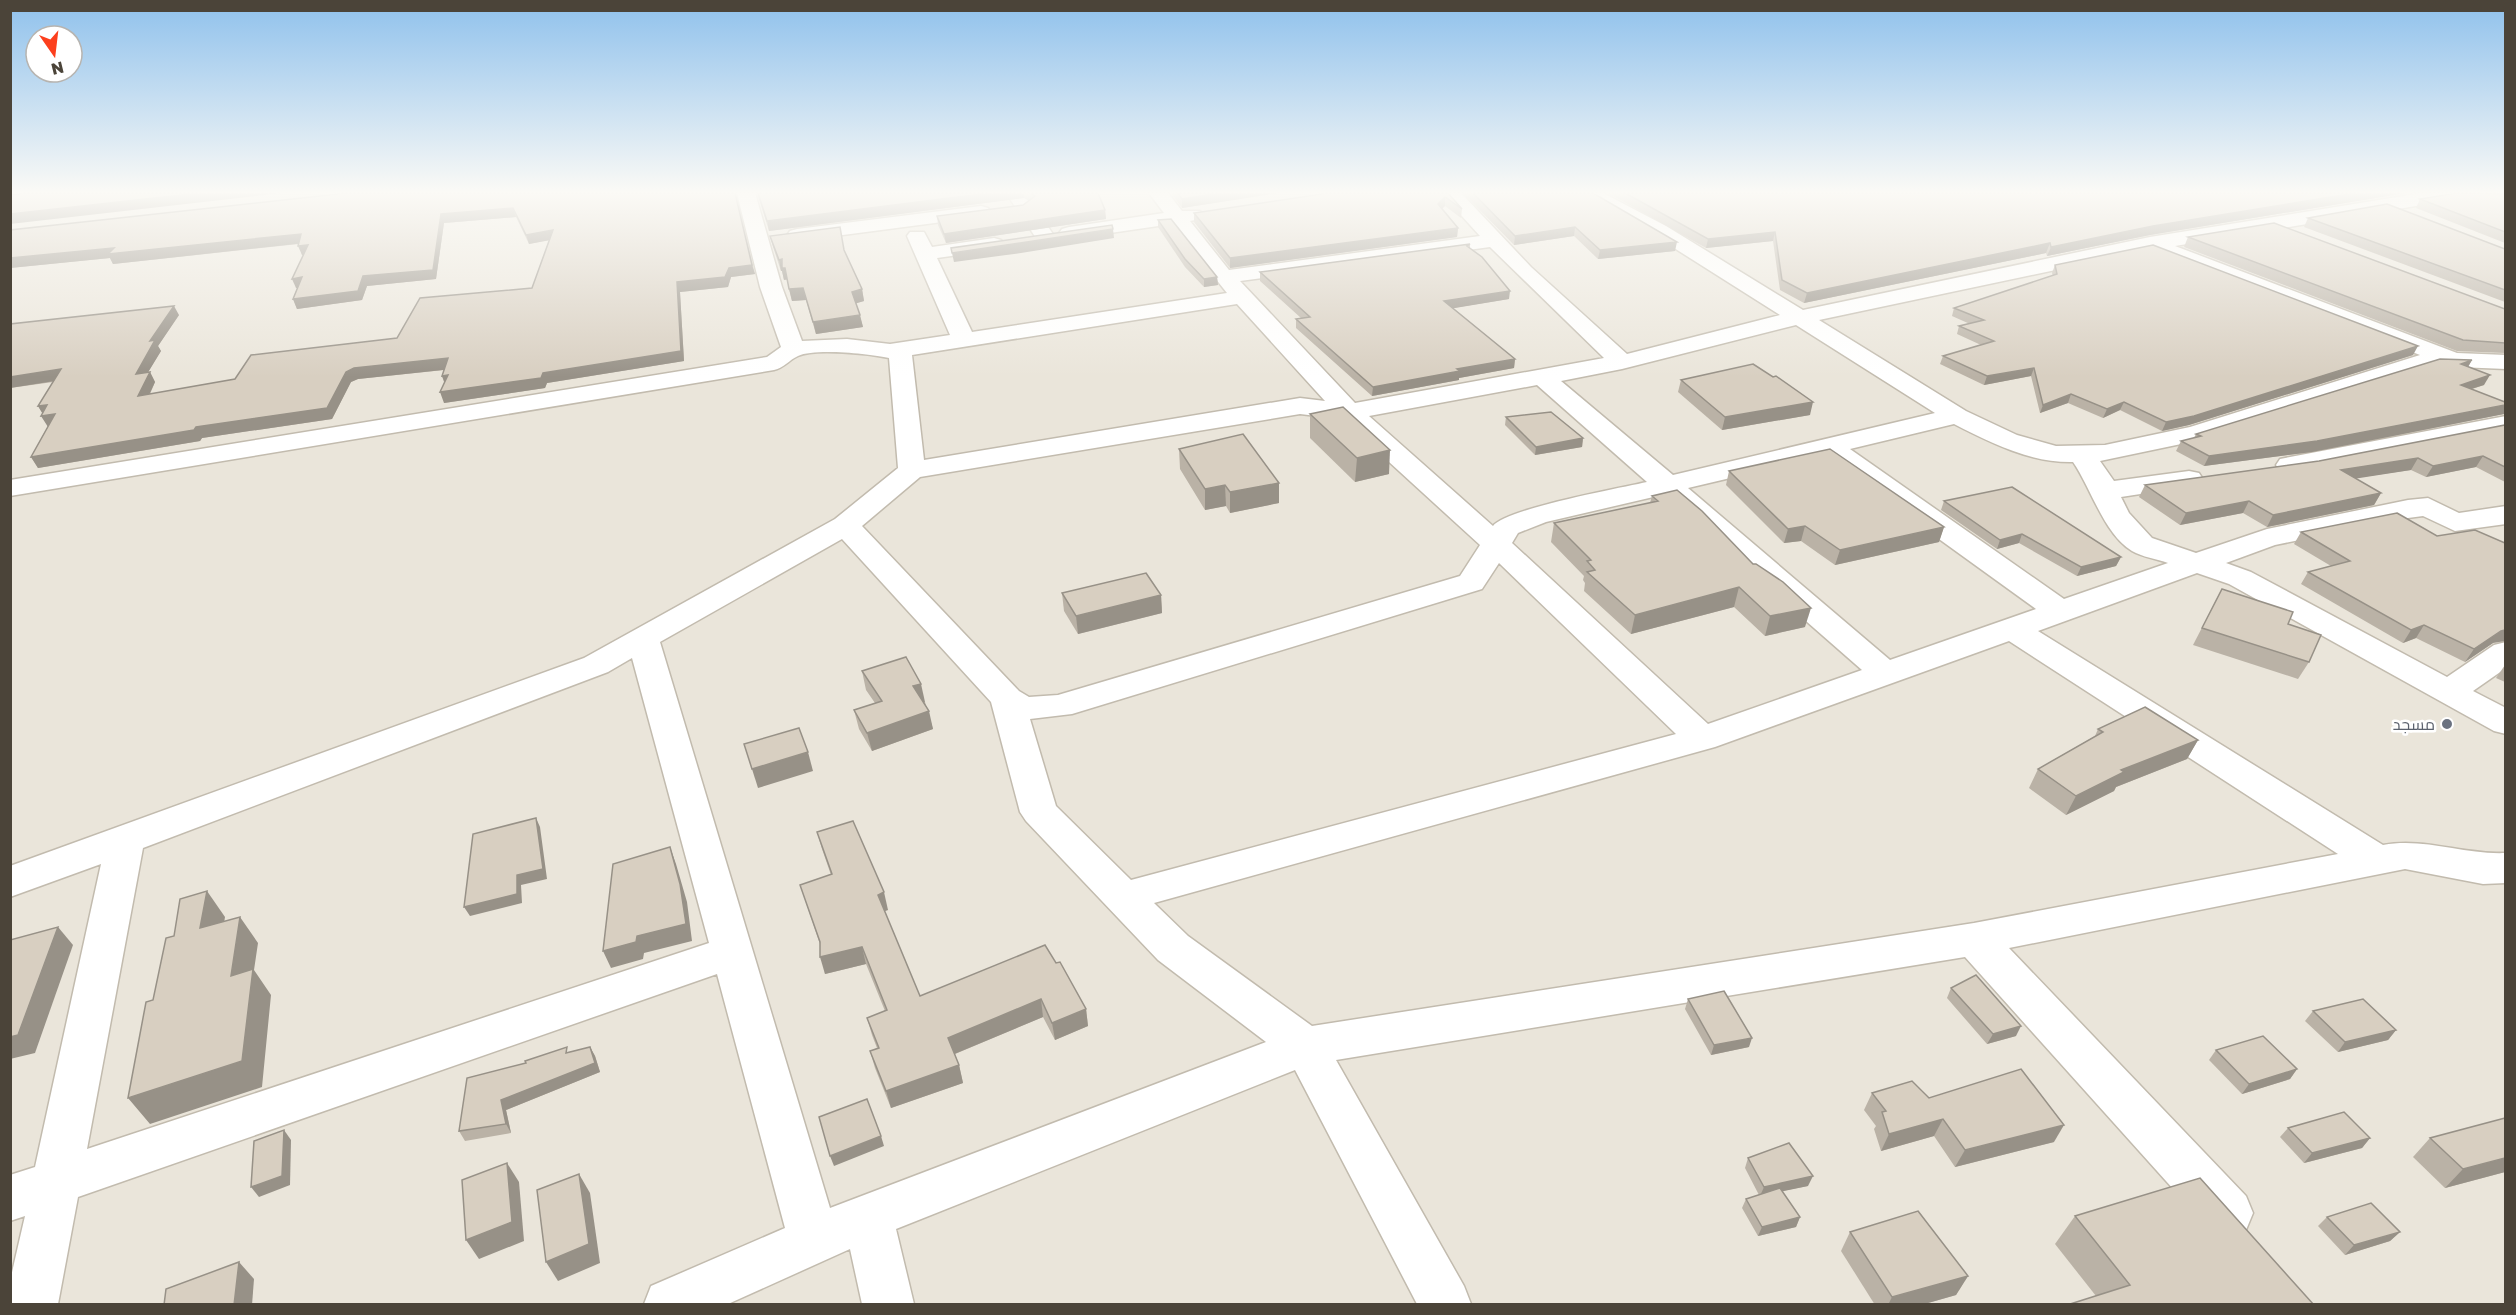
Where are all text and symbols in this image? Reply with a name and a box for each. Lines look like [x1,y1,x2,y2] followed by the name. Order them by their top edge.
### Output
[24,24,84,84] north arrow
[49,57,66,80] text: N
[2393,714,2435,734] place label: مسجد
[2440,717,2454,731] marker: مسجد

